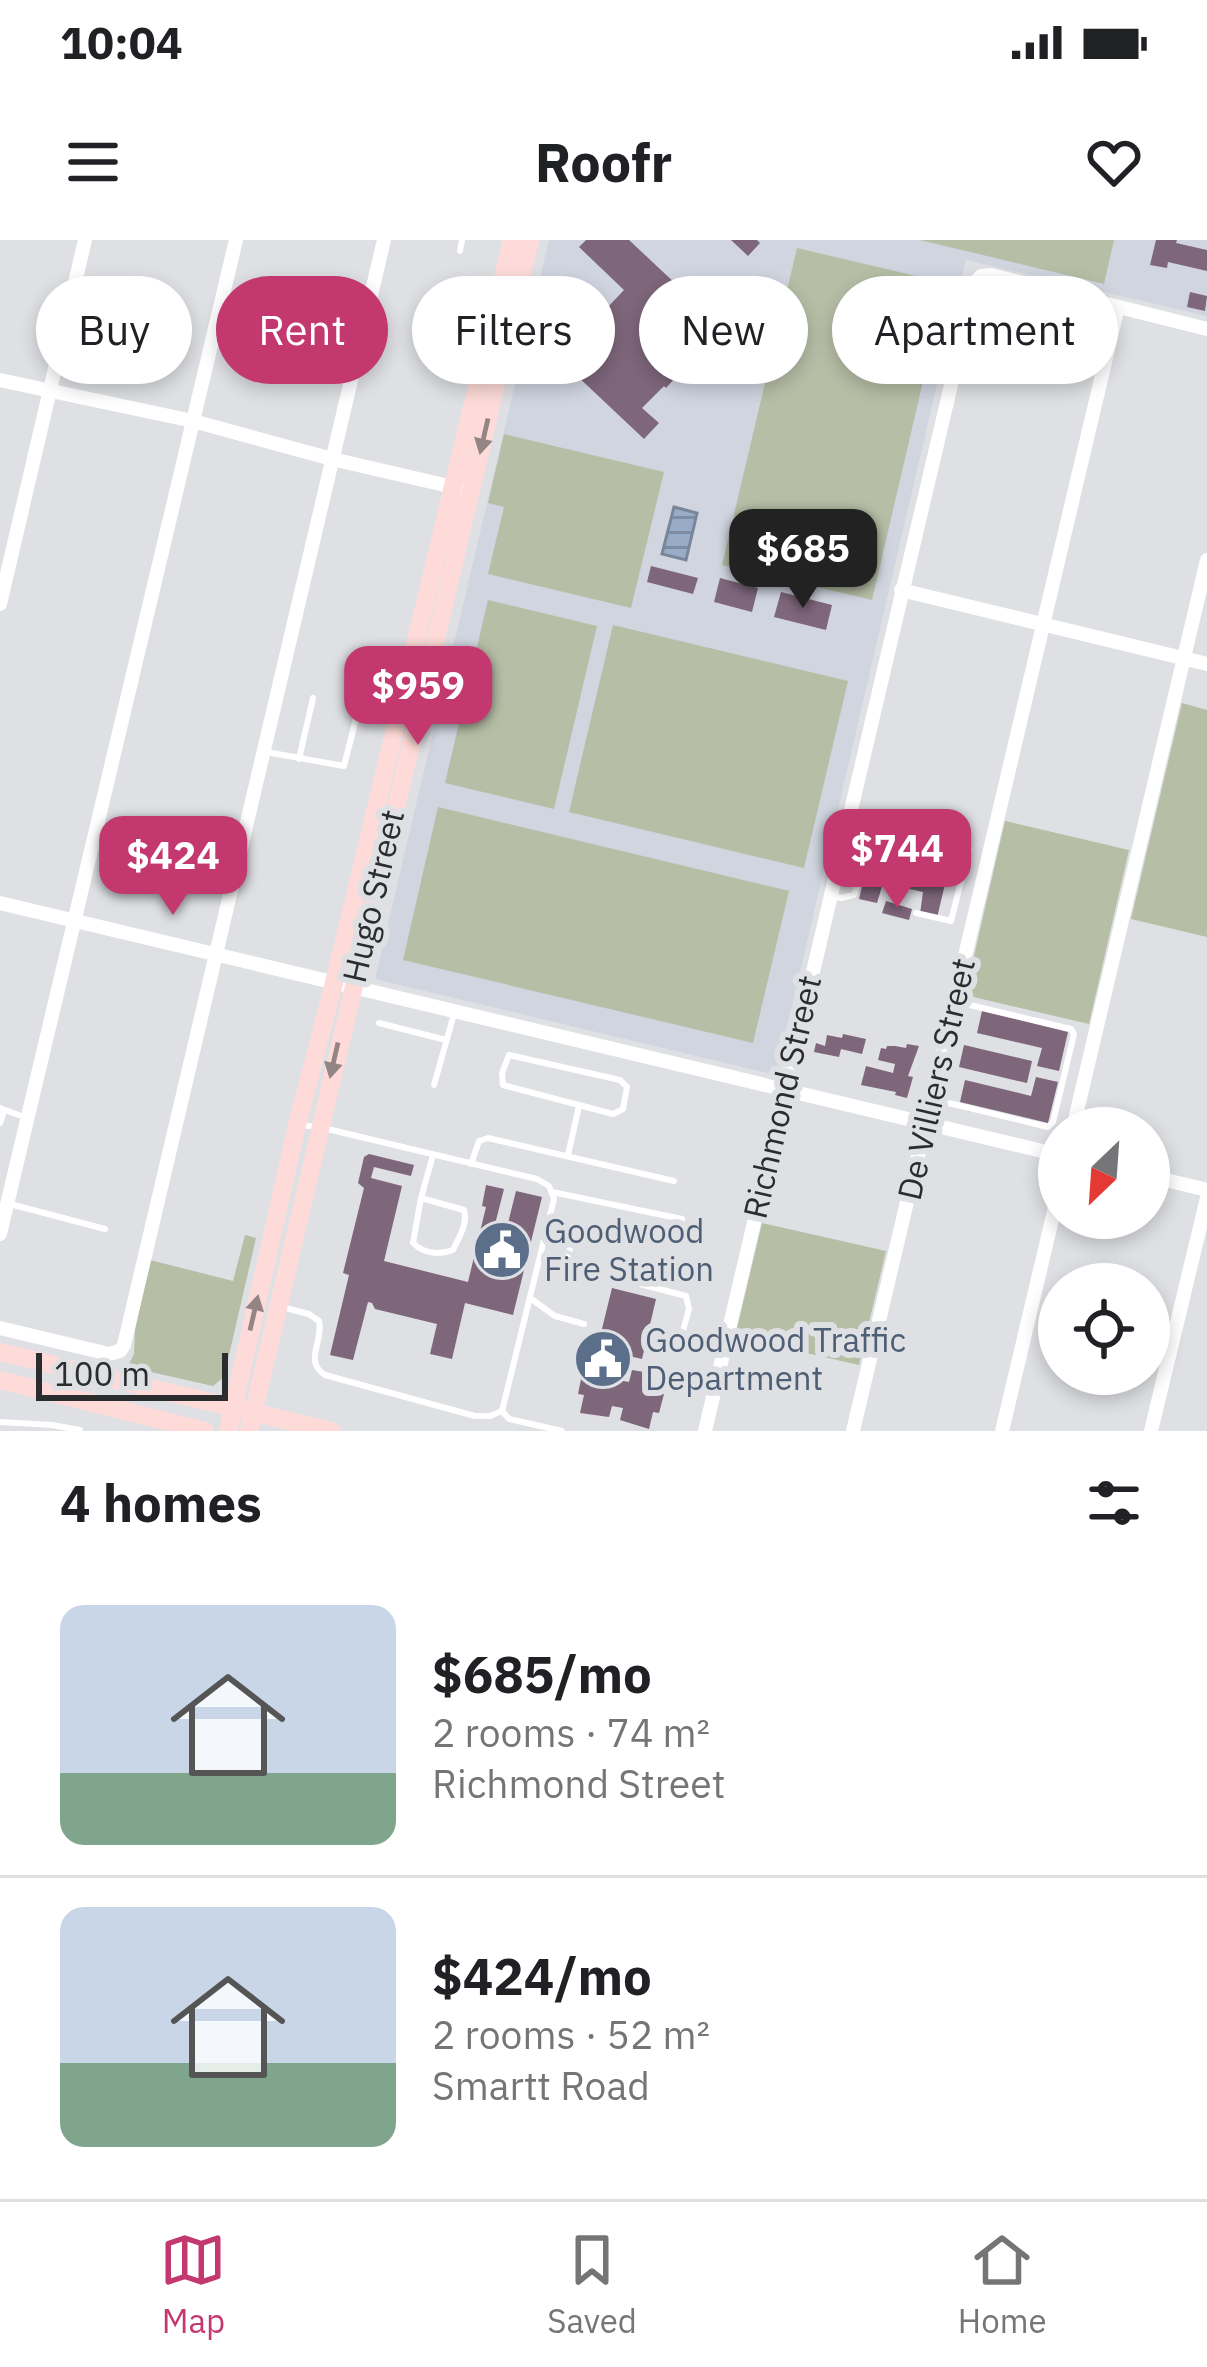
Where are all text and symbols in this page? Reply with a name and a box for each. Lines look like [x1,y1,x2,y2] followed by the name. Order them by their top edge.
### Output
[60,13,183,71] text: 10:04
[535,127,672,197] text: Roofr
[60,129,126,195] icon: menu
[1081,129,1147,195] icon: heart
[36,276,192,384] chip: Buy
[216,276,388,384] chip: Rent
[412,276,615,384] chip: Filters
[639,276,808,384] chip: New
[832,276,1118,384] chip: Apartment
[473,417,492,455] one-way arrow
[732,509,874,611] pin: $685
[756,522,850,573] text: $685
[347,646,489,748] pin: $959
[371,659,465,710] text: $959
[332,805,413,987] street label: Hugo Street
[826,809,968,911] pin: $744
[102,816,244,918] pin: $424
[850,822,944,873] text: $744
[126,829,220,880] text: $424
[887,954,984,1204] street label: De Villiers Street
[733,971,830,1223] street label: Richmond Street
[324,1042,343,1079] one-way arrow
[1038,1107,1170,1239] north arrow
[1038,1107,1170,1395] map controls
[544,1209,714,1290] place label: Goodwood Fire Station
[471,1219,533,1281] public building icon: Goodwood Fire Station
[1038,1263,1170,1395] button: locate
[245,1294,264,1331] one-way arrow
[645,1318,906,1399] place label: Goodwood Traffic Department
[572,1328,634,1390] public building icon: Goodwood Traffic Department
[36,1347,228,1400] scale bar
[54,1352,150,1395] text: 100 m
[60,1470,262,1536] text: 4 homes
[1081,1470,1147,1536] icon: filters
[432,1641,652,1707] text: $685/mo
[156,1653,300,1797] icon: home
[432,1707,710,1758] text: 2 rooms · 74 m²
[432,1758,725,1809] text: Richmond Street
[432,1943,652,2009] text: $424/mo
[156,1955,300,2099] icon: home
[432,2009,710,2060] text: 2 rooms · 52 m²
[432,2060,650,2111] text: Smartt Road
[160,2227,226,2342] tab: Map
[547,2227,637,2342] tab: Saved
[958,2227,1047,2342] tab: Home

